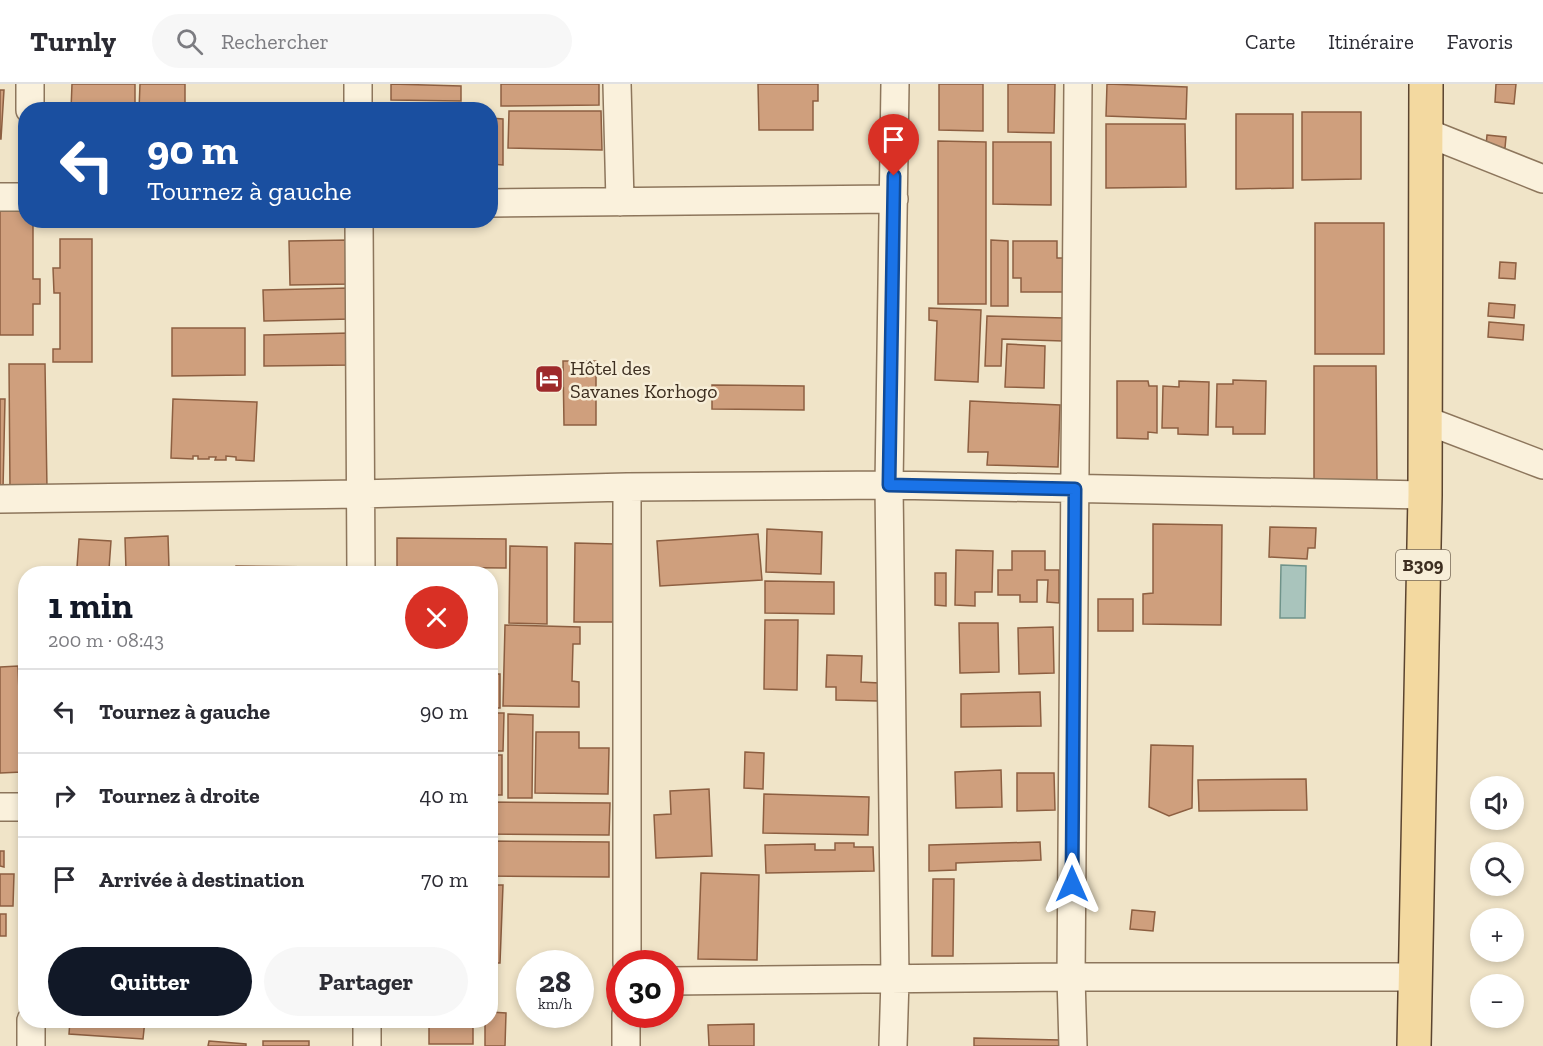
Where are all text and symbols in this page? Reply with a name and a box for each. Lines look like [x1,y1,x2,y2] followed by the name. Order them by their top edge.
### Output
[152,14,572,68] search box
[30,25,116,58] text: Turnly
[173,25,206,58] icon: search
[221,28,329,55] text: Rechercher
[1245,29,1295,54] text: Carte
[1328,29,1414,54] text: Itinéraire
[1447,29,1513,54] text: Favoris
[868,114,919,176] pin
[877,123,910,156] icon: arrive
[147,124,238,175] text: 90 m
[48,126,126,204] icon: left
[147,175,352,207] text: Tournez à gauche
[570,356,718,403] place label: Hôtel des Savanes Korhogo
[533,363,565,395] hotel icon: Hôtel des Savanes Korhogo
[1396,550,1450,580] road number: B309
[48,584,133,627] text: 1 min
[405,586,468,649] button: close
[48,628,164,652] text: 200 m · 08:43
[48,695,81,728] icon: left
[99,698,270,725] text: Tournez à gauche
[420,698,468,725] text: 90 m
[1470,776,1524,1028] map controls
[1470,776,1524,830] button: sound
[48,779,81,812] icon: right
[99,782,260,809] text: Tournez à droite
[419,782,468,809] text: 40 m
[1470,842,1524,896] button: search
[1040,852,1104,916] position arrow
[48,863,81,896] icon: arrive
[99,866,304,893] text: Arrivée à destination
[421,866,468,893] text: 70 m
[1470,908,1524,962] button: +
[48,947,252,1016] button: Quitter
[264,947,468,1016] button: Partager
[606,950,684,1028] speed limit sign: 30
[539,964,571,1000] text: 28
[1470,974,1524,1028] button: −
[538,995,572,1013] text: km/h

